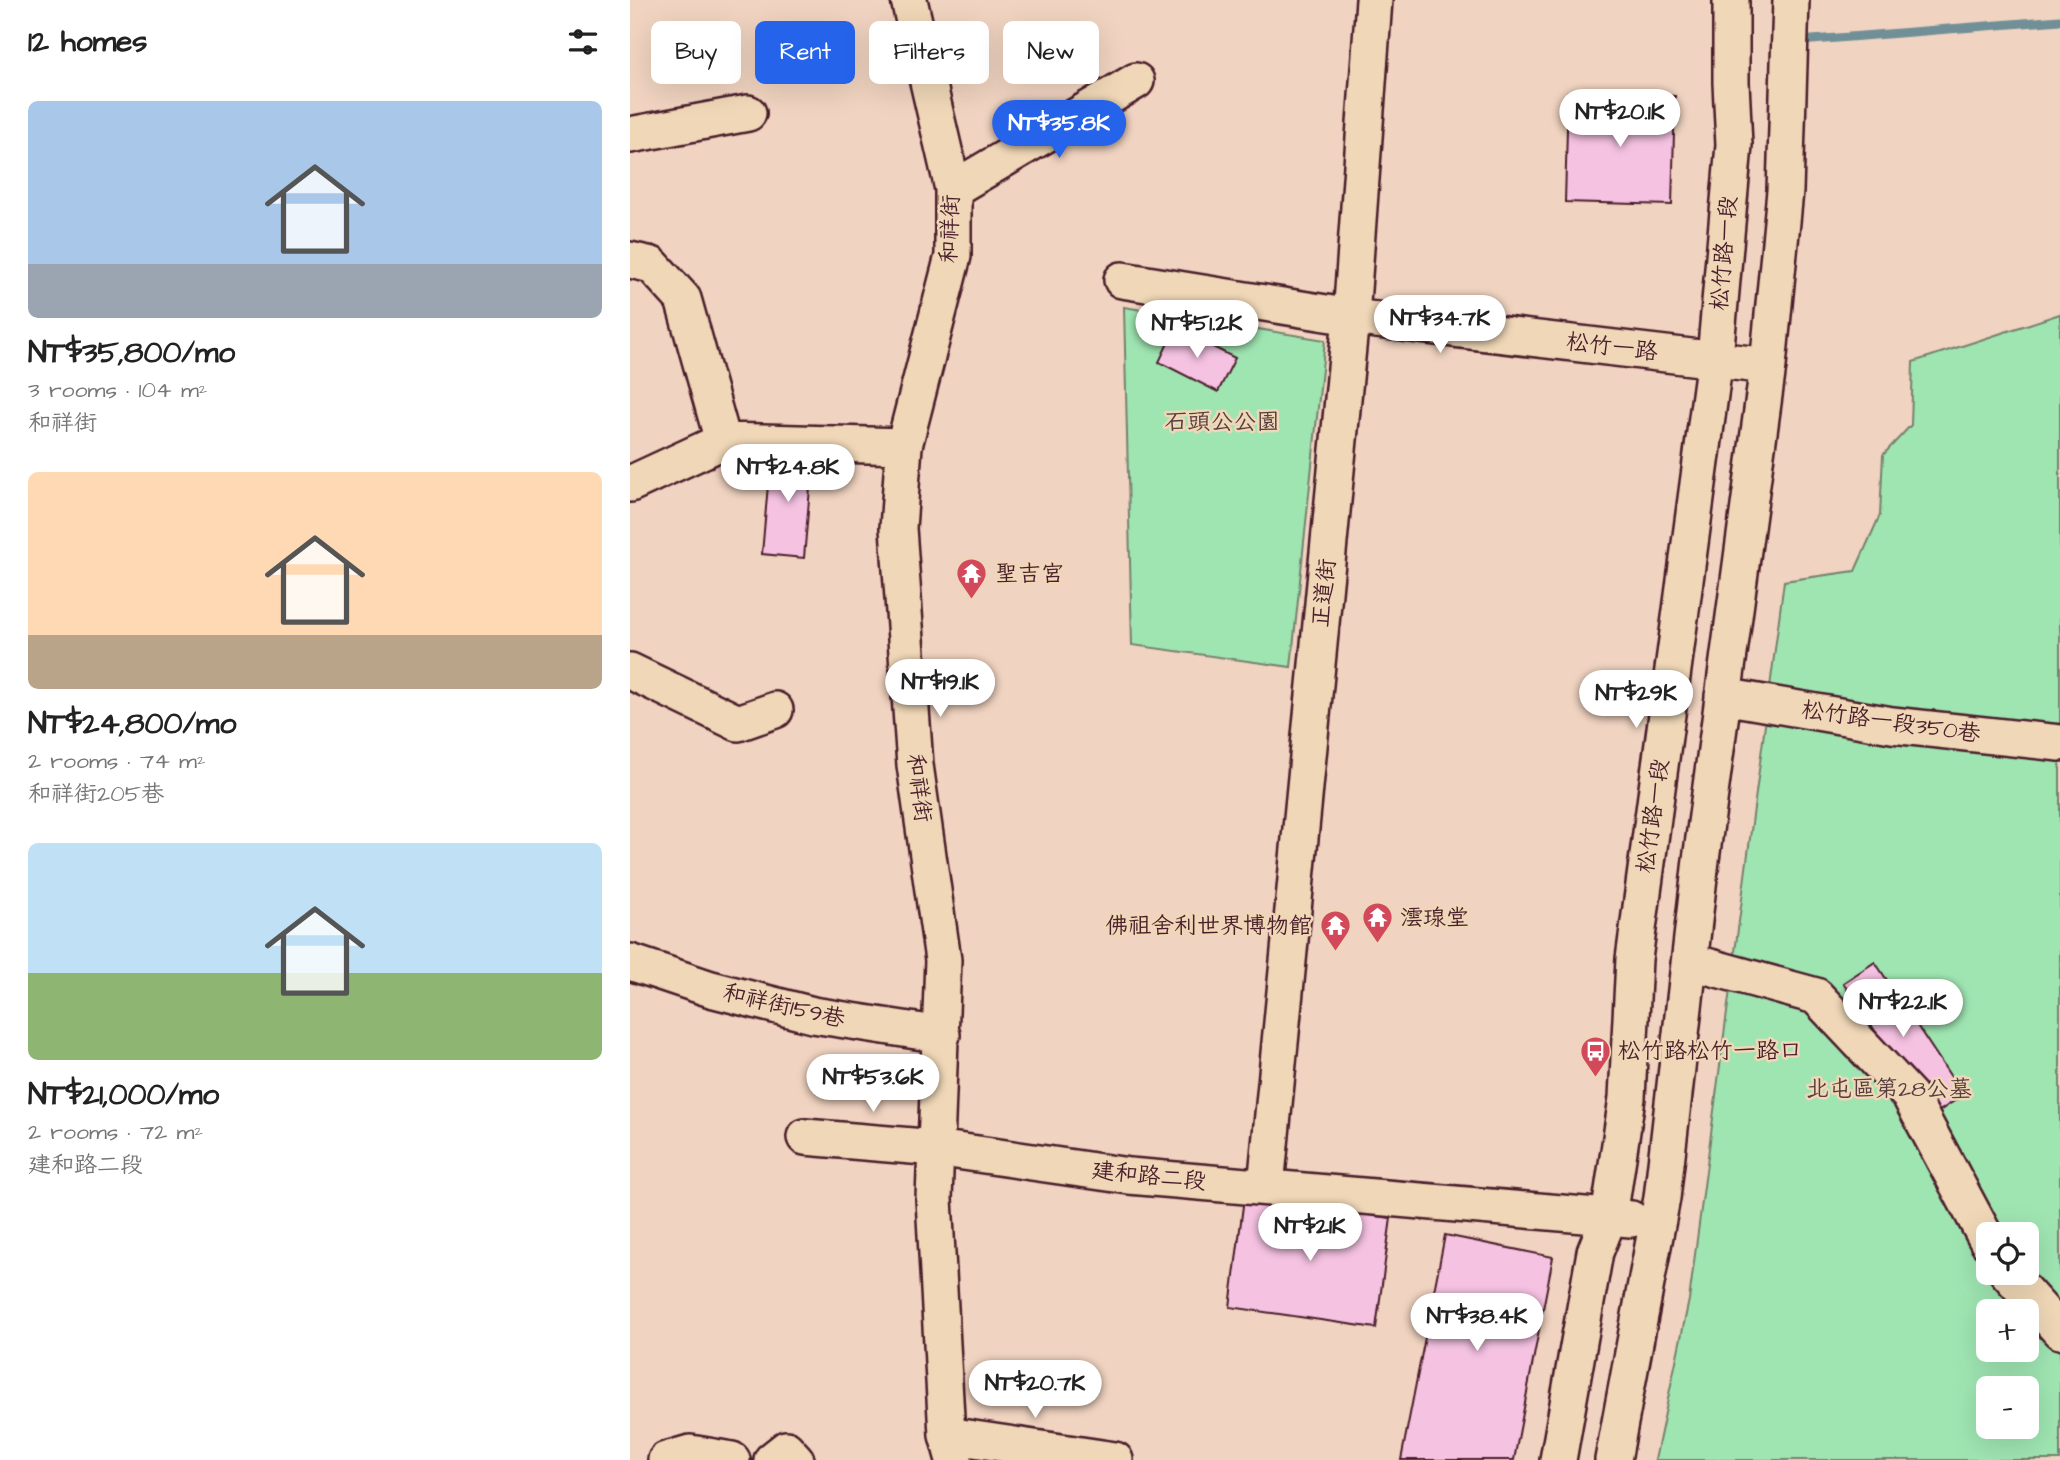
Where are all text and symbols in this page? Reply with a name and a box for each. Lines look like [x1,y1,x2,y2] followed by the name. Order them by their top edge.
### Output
[28,21,147,63] text: 12 homes
[651,21,741,84] chip: Buy
[755,21,855,84] chip: Rent
[869,21,989,84] chip: Filters
[1003,21,1099,84] chip: New
[564,23,602,61] icon: filters
[1548,90,1692,149] pin: NT$20.1K
[1575,96,1665,128] text: NT$20.1K
[987,100,1131,160] pin: NT$35.8K
[1008,107,1110,139] text: NT$35.8K
[252,146,378,272] icon: home
[933,194,967,264] street label: 和祥街
[1703,194,1745,312] street label: 松竹路一段
[1368,296,1512,355] pin: NT$34.7K
[1125,300,1269,360] pin: NT$51.2K
[1390,302,1490,334] text: NT$34.7K
[1151,307,1243,339] text: NT$51.2K
[1564,326,1660,368] street label: 松竹一路
[28,332,235,374] text: NT$35,800/mo
[28,374,207,406] text: 3 rooms · 104 m²
[1165,406,1280,438] park label: 石頭公公園
[28,407,97,439] text: 和祥街
[716,444,860,504] pin: NT$24.8K
[737,451,839,483] text: NT$24.8K
[252,517,378,643] icon: home
[955,557,989,601] temple icon: 聖吉宮
[1304,557,1344,629] street label: 正道街
[995,558,1064,590] place label: 聖吉宮
[868,660,1012,719] pin: NT$19.1K
[901,666,979,698] text: NT$19.1K
[1579,670,1693,730] pin: NT$29K
[1595,677,1677,709] text: NT$29K
[1799,694,1984,751] street label: 松竹路一段350巷
[28,703,236,745] text: NT$24,800/mo
[28,745,206,777] text: 2 rooms · 74 m²
[899,752,939,824] street label: 和祥街
[1629,757,1677,875] street label: 松竹路一段
[28,778,164,810] text: 和祥街205巷
[252,888,378,1014] icon: home
[1360,901,1394,945] temple icon: 澐瑔堂
[1400,902,1469,934] place label: 澐瑔堂
[1318,909,1352,953] temple icon: 佛祖舍利世界博物館
[1105,910,1312,942] place label: 佛祖舍利世界博物館
[720,976,849,1036] street label: 和祥街159巷
[1831,979,1975,1039] pin: NT$22.1K
[1859,986,1947,1018] text: NT$22.1K
[1578,1034,1612,1078] bus stop icon: 松竹路松竹一路口
[1618,1035,1802,1067] place label: 松竹路松竹一路口
[801,1054,945,1114] pin: NT$53.6K
[822,1061,924,1093] text: NT$53.6K
[1806,1073,1972,1105] park label: 北屯區第28公墓
[28,1074,219,1116] text: NT$21,000/mo
[28,1116,203,1148] text: 2 rooms · 72 m²
[28,1149,143,1181] text: 建和路二段
[1090,1154,1208,1198] street label: 建和路二段
[1253,1204,1367,1263] pin: NT$21K
[1274,1210,1346,1242] text: NT$21K
[1976,1222,2039,1439] map controls
[1976,1222,2039,1285] button: locate
[1405,1294,1549,1353] pin: NT$38.4K
[1976,1299,2039,1362] button: +
[1427,1300,1527,1332] text: NT$38.4K
[963,1360,1107,1420] pin: NT$20.7K
[985,1367,1085,1399] text: NT$20.7K
[1976,1376,2039,1439] button: −

